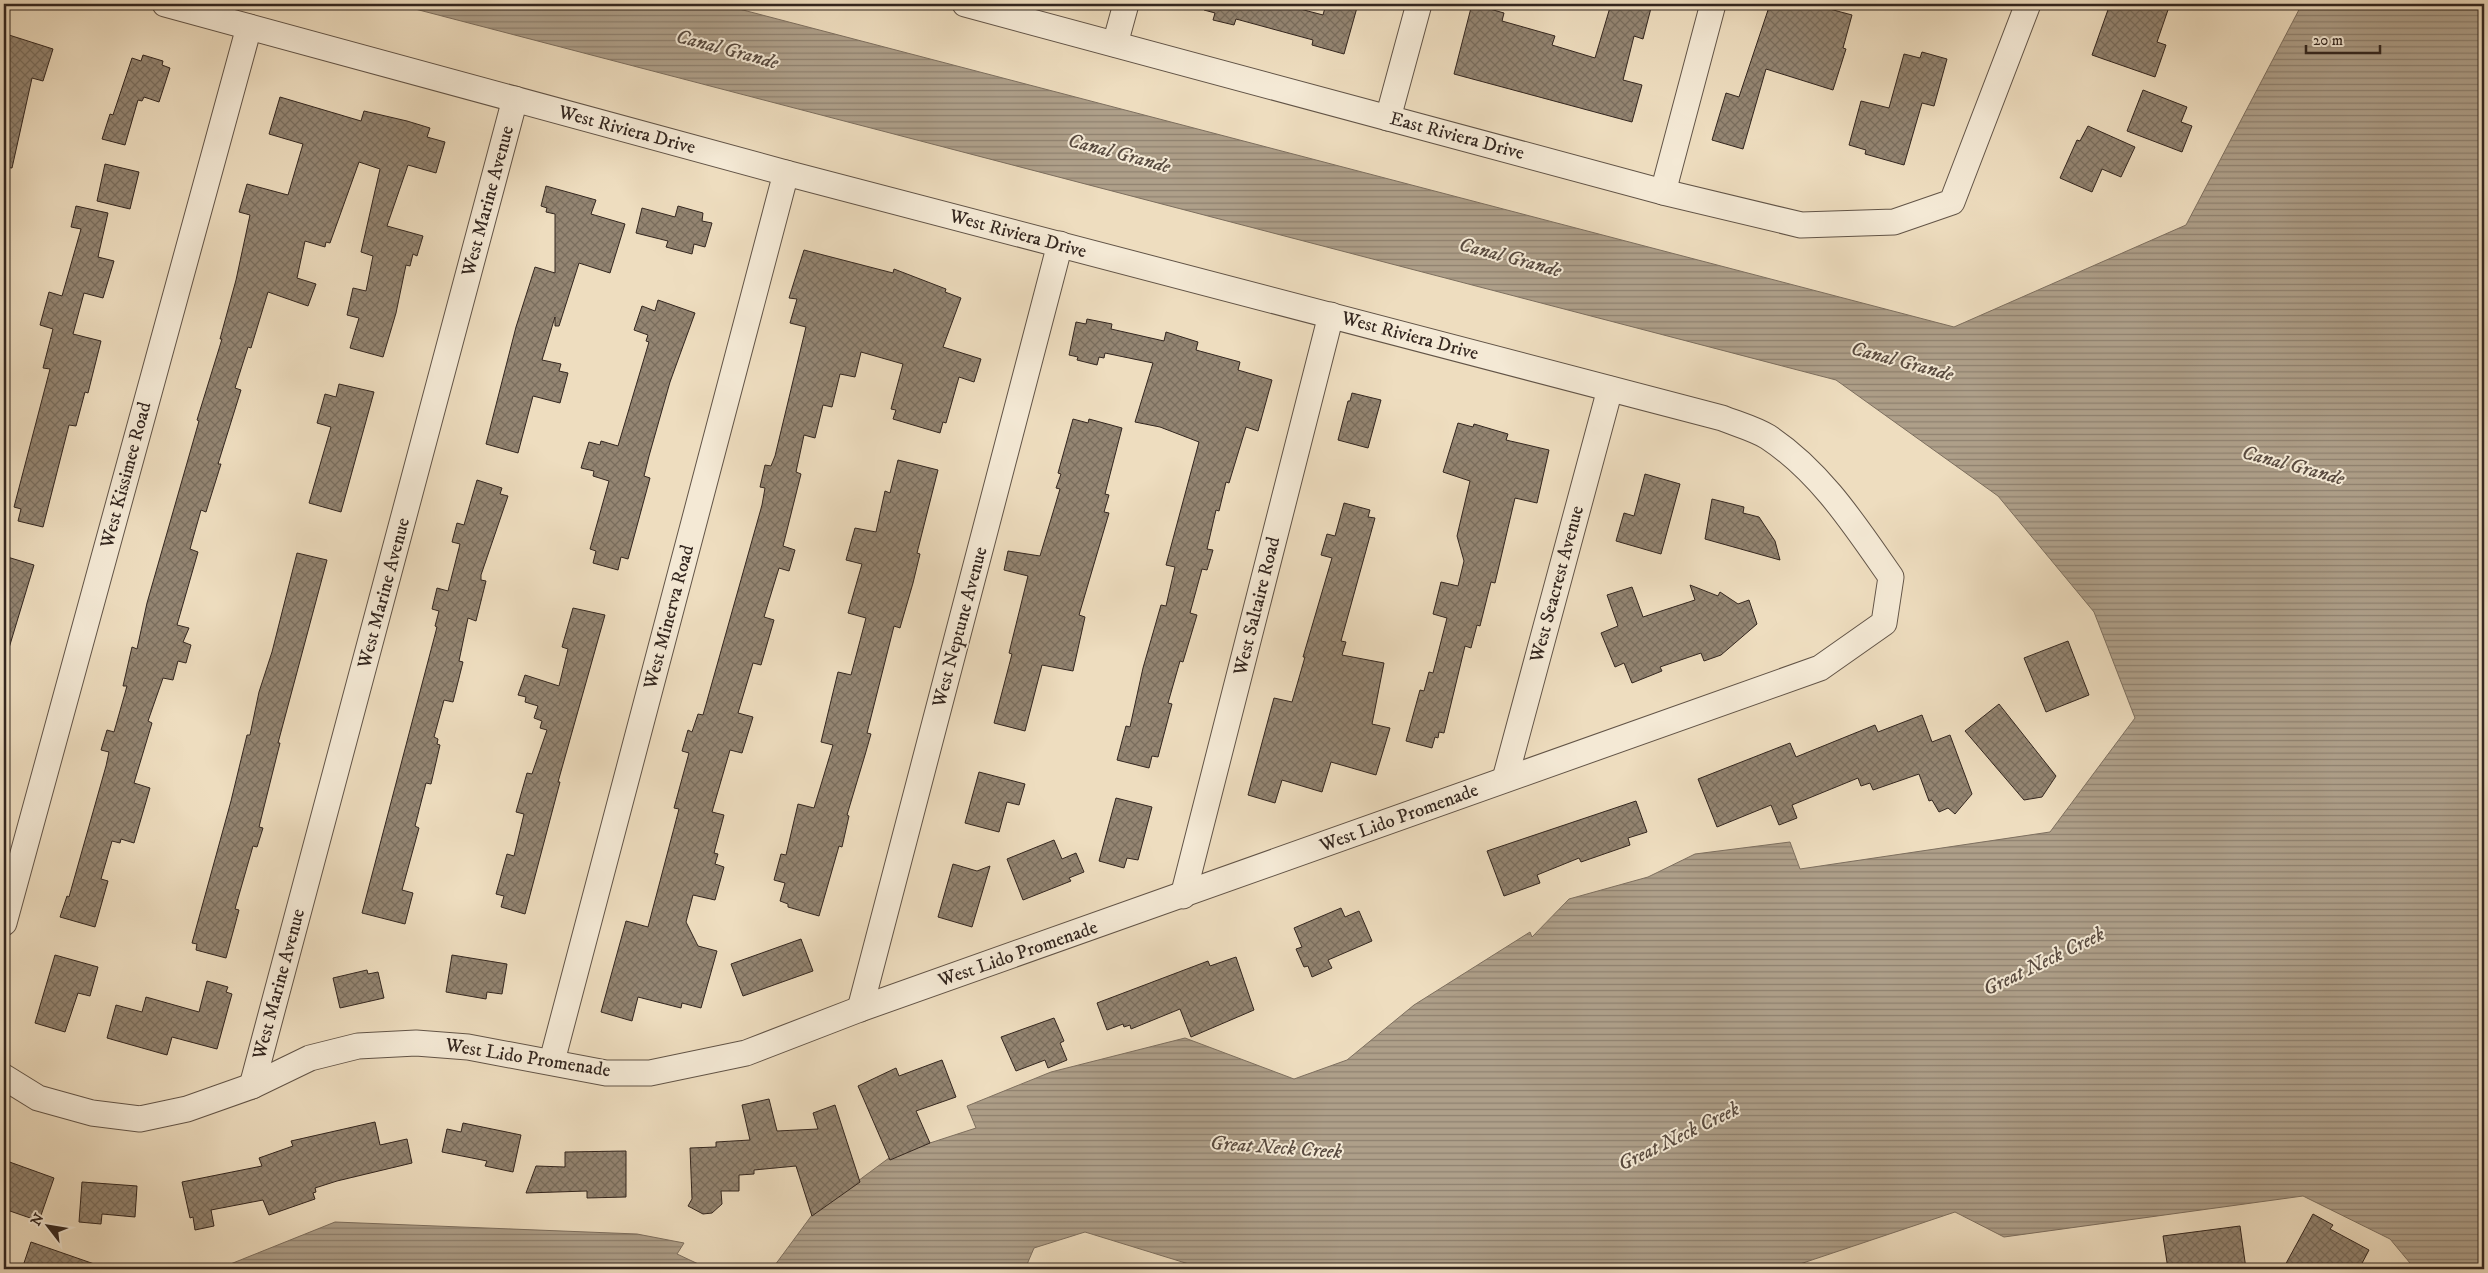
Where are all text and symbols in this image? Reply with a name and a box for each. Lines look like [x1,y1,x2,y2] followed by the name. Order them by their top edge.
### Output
[2306,22,2379,54] scale bar
[673,24,782,76] water label: Canal Grande
[2313,31,2343,50] text: 20 m
[555,100,698,159] street label: West Riviera Drive
[1387,107,1527,165] street label: East Riviera Drive
[457,123,519,280] street label: West Marine Avenue
[1065,128,1174,180] water label: Canal Grande
[946,204,1089,263] street label: West Riviera Drive
[1456,232,1565,284] water label: Canal Grande
[1338,306,1481,365] street label: West Riviera Drive
[1848,336,1957,388] water label: Canal Grande
[95,399,157,551] street label: West Kissimee Road
[2239,440,2348,492] water label: Canal Grande
[1525,503,1589,666] street label: West Seacrest Avenue
[353,515,415,672] street label: West Marine Avenue
[1228,534,1285,679] street label: West Saltaire Road
[638,542,699,692] street label: West Minerva Road
[927,544,993,711] street label: West Neptune Avenue
[1316,779,1482,858] street label: West Lido Promenade
[248,906,310,1063] street label: West Marine Avenue
[934,916,1101,992] street label: West Lido Promenade
[1979,922,2109,1002] water label: Great Neck Creek
[443,1033,612,1082] street label: West Lido Promenade
[1614,1097,1744,1177] water label: Great Neck Creek
[1209,1131,1343,1165] water label: Great Neck Creek
[22,1200,72,1250] north arrow
[27,1210,49,1229] text: N

